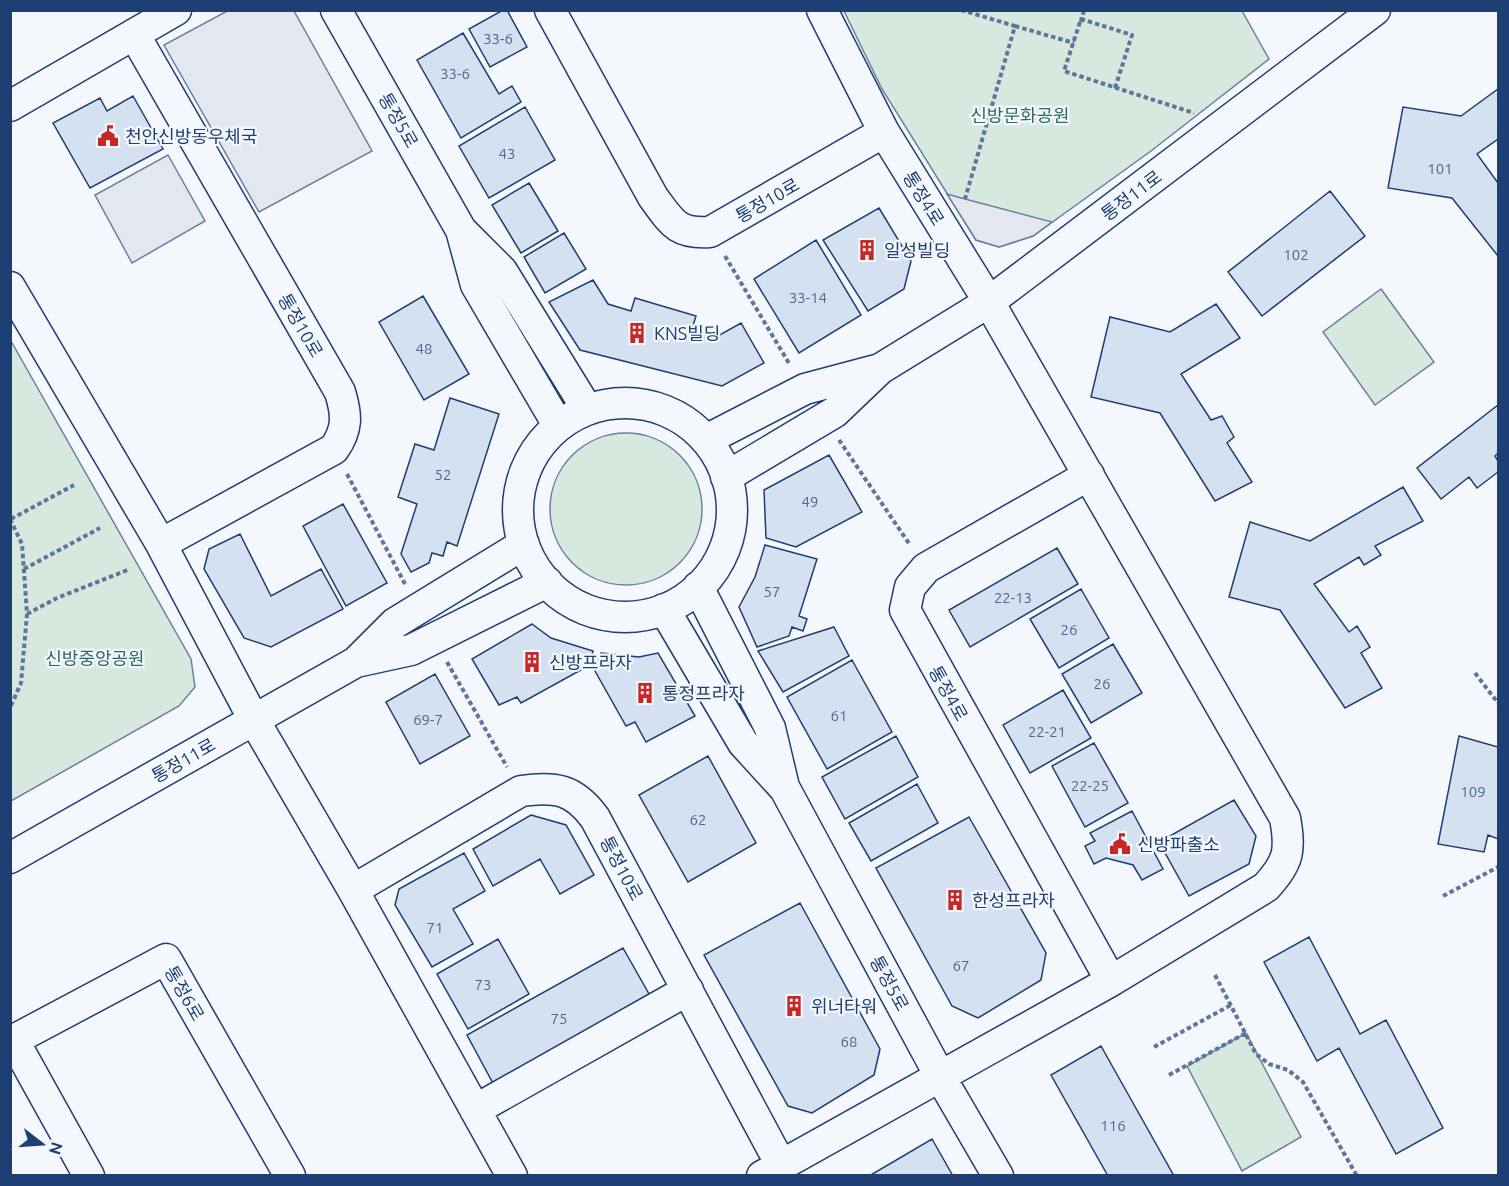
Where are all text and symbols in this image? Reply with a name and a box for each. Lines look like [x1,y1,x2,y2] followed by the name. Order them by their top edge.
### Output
[483,30,513,47] house number: 33-6
[440,65,470,82] house number: 33-6
[375,89,423,151] street label: 통정5로
[970,105,1070,125] park label: 신방문화공원
[96,124,120,148] public building icon: 천안신방동우체국
[125,126,257,146] place label: 천안신방동우체국
[499,145,515,162] house number: 43
[1427,160,1453,177] house number: 101
[1097,166,1165,224] street label: 통정11로
[900,167,948,229] street label: 통정4로
[732,174,802,226] street label: 통정10로
[855,238,879,262] building icon: 일성빌딩
[884,240,950,260] place label: 일성빌딩
[1283,246,1309,263] house number: 102
[789,289,827,306] house number: 33-14
[275,290,327,360] street label: 통정10로
[625,321,649,345] building icon: KNS빌딩
[654,323,720,343] place label: KNS빌딩
[416,340,432,357] house number: 48
[435,466,451,483] house number: 52
[802,493,818,510] house number: 49
[764,583,780,600] house number: 57
[994,589,1032,606] house number: 22-13
[1061,621,1077,638] house number: 26
[45,648,145,668] park label: 신방중앙공원
[520,650,544,674] building icon: 신방프라자
[549,652,632,672] place label: 신방프라자
[926,662,972,724] street label: 통정4로
[1094,675,1110,692] house number: 26
[633,681,657,705] building icon: 통정프라자
[662,683,745,703] place label: 통정프라자
[831,707,847,724] house number: 61
[413,711,443,728] house number: 69-7
[1028,723,1066,740] house number: 22-21
[148,734,218,786] street label: 통정11로
[1071,777,1109,794] house number: 22-25
[1460,783,1486,800] house number: 109
[690,811,706,828] house number: 62
[597,832,647,904] street label: 통정10로
[1108,832,1132,856] public building icon: 신방파출소
[1137,834,1220,854] place label: 신방파출소
[943,888,967,912] building icon: 한성프라자
[972,890,1055,910] place label: 한성프라자
[427,919,443,936] house number: 71
[867,952,913,1014] street label: 통정5로
[953,957,969,974] house number: 67
[161,962,209,1024] street label: 통정6로
[475,976,491,993] house number: 73
[782,994,806,1018] building icon: 위너타워
[811,996,877,1016] place label: 위너타워
[551,1010,567,1027] house number: 75
[841,1033,857,1050] house number: 68
[12,1114,72,1174] north arrow
[1100,1117,1126,1134] house number: 116
[46,1140,67,1157] text: N

